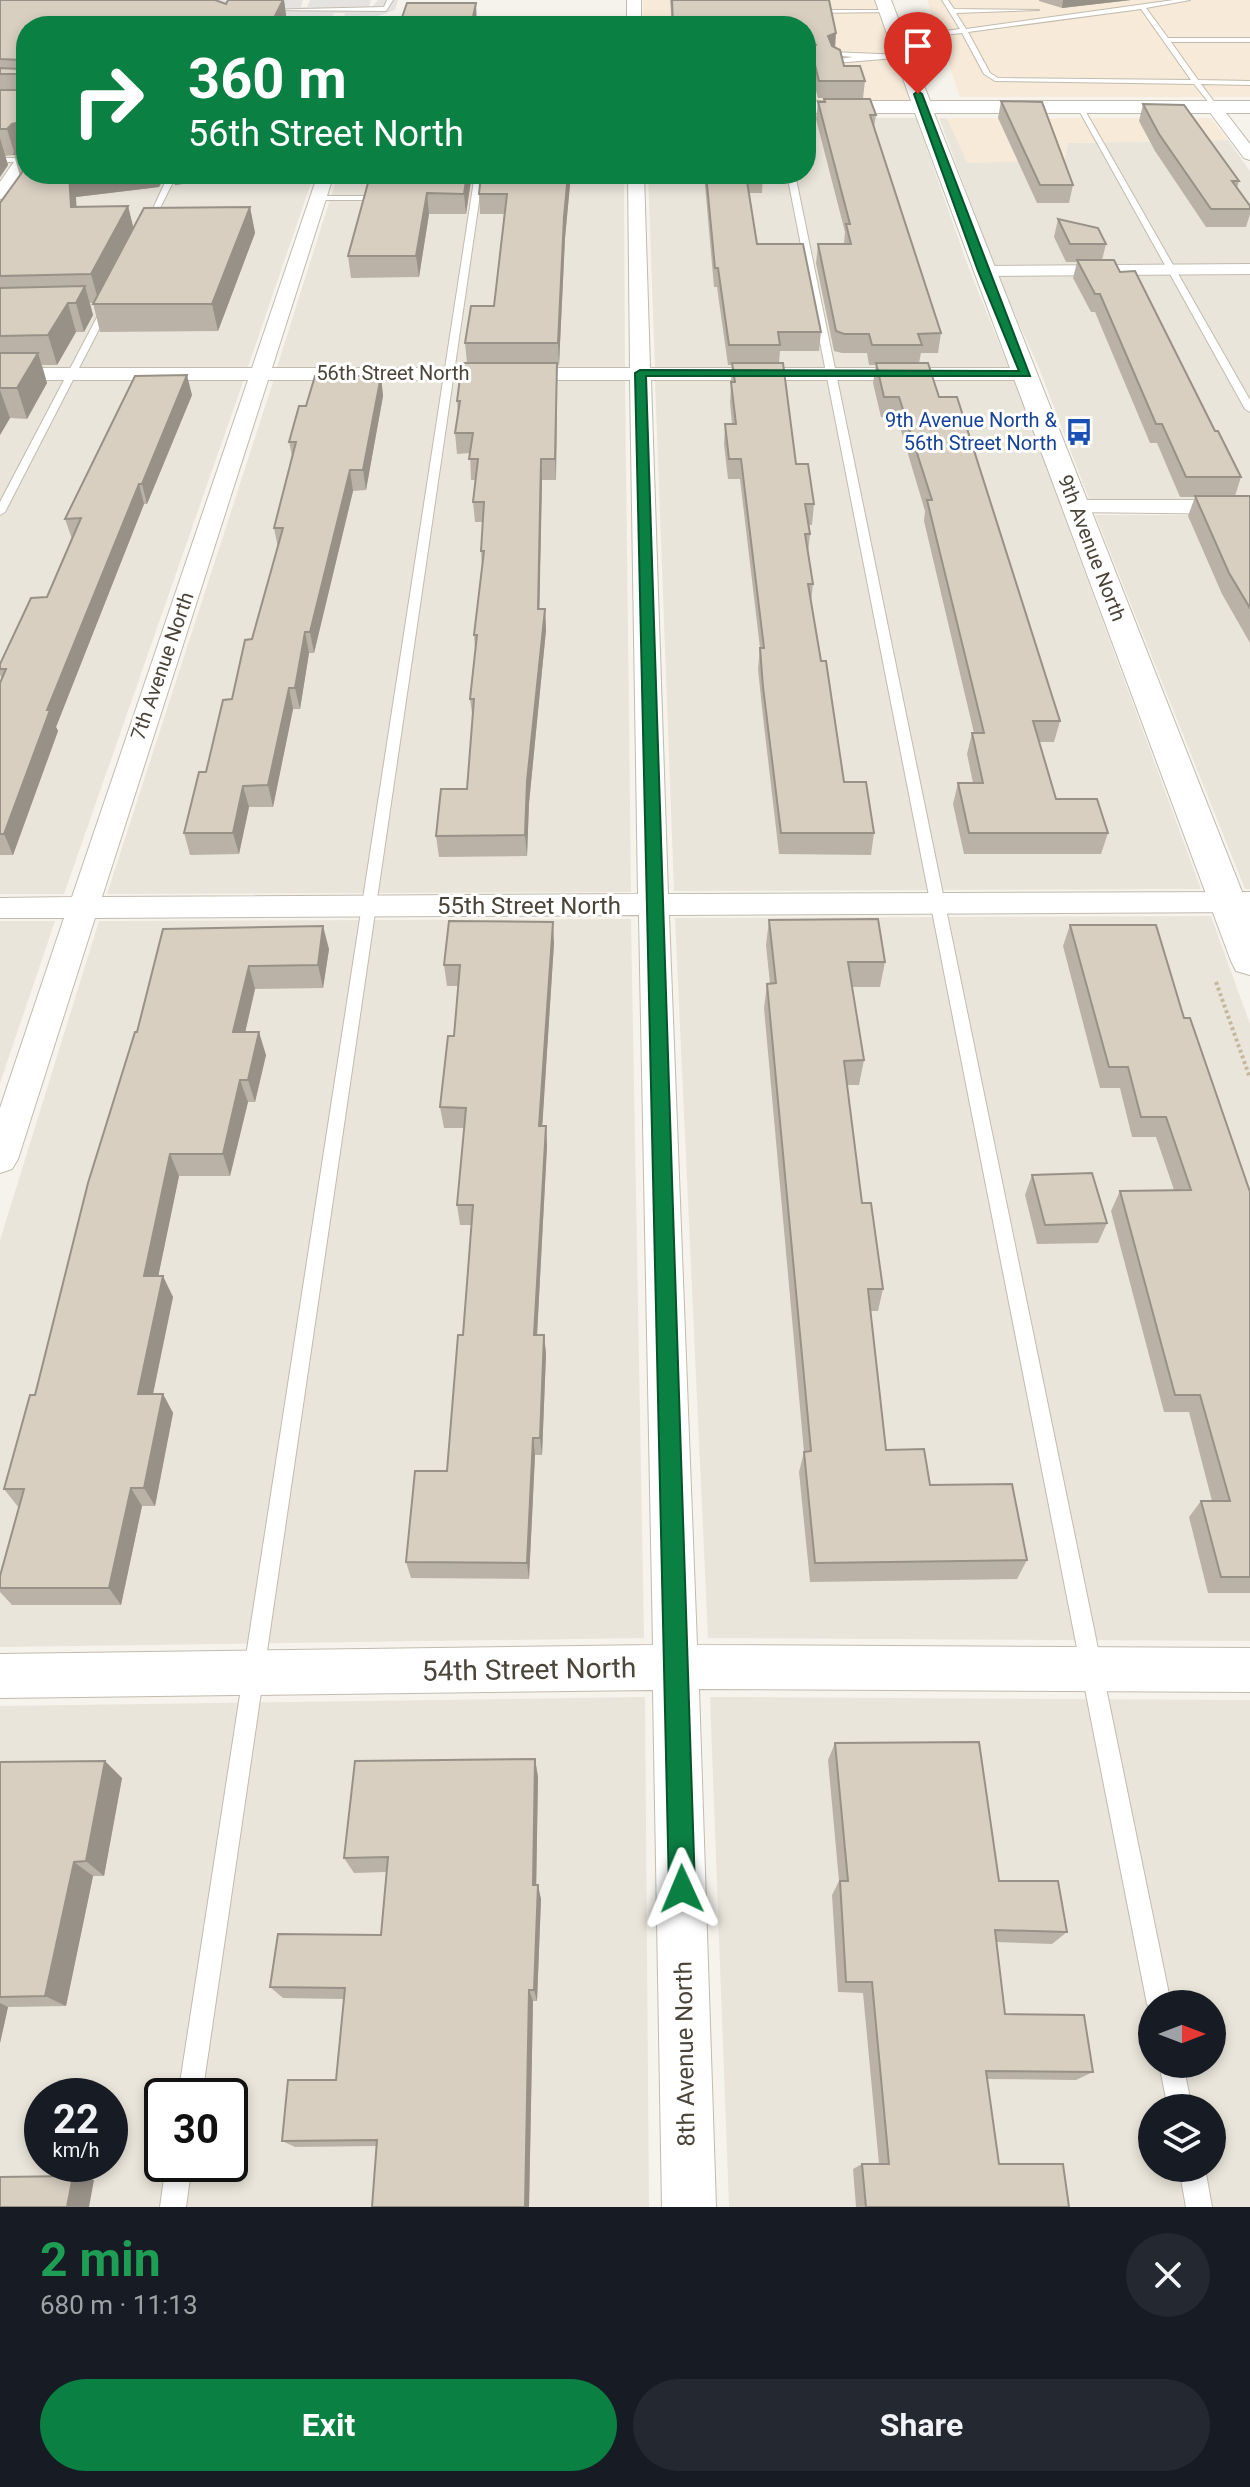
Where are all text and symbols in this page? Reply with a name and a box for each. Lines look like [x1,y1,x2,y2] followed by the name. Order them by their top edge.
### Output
[884,12,952,94] pin
[896,24,940,68] icon: arrive
[188,46,347,112] text: 360 m
[56,48,160,152] icon: right
[188,113,464,155] text: 56th Street North
[316,361,470,385] street label: 56th Street North
[885,408,1058,455] place label: 9th Avenue North & 56th Street North
[1064,417,1094,447] bus stop icon: 9th Avenue North & 56th Street North
[1053,472,1131,624] street label: 9th Avenue North
[125,589,199,743] street label: 7th Avenue North
[437,892,621,920] street label: 55th Street North
[421,1651,637,1688] street label: 54th Street North
[640,1847,724,1931] position arrow
[669,1961,701,2147] street label: 8th Avenue North
[1138,1990,1226,2078] north arrow
[1138,1990,1226,2182] map controls
[144,2078,248,2182] speed limit sign: 30
[1138,2094,1226,2182] button: layers
[53,2096,99,2143] text: 22
[53,2138,99,2162] text: km/h
[40,2231,161,2288] text: 2 min
[1126,2233,1210,2317] button: close
[40,2290,198,2320] text: 680 m · 11:13
[40,2379,617,2471] button: Exit
[633,2379,1210,2471] button: Share

